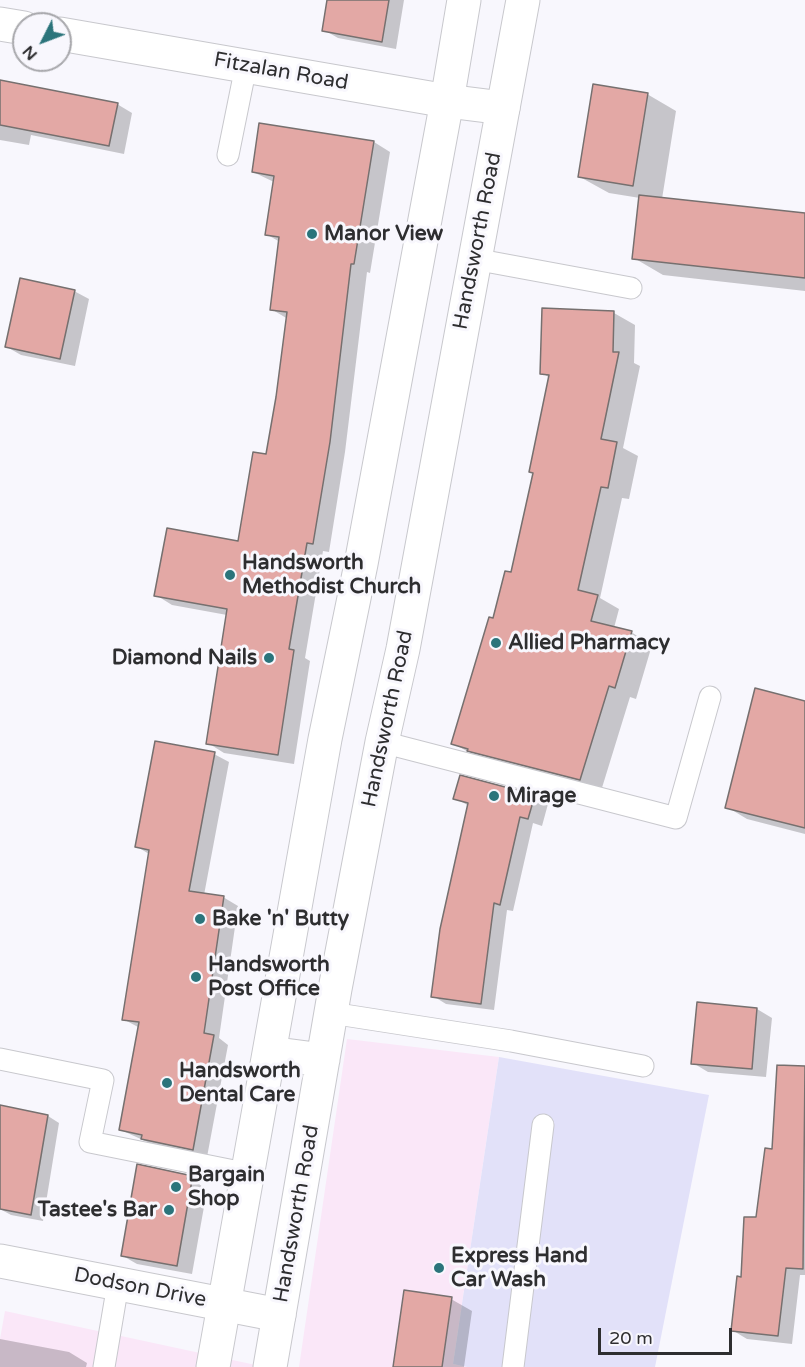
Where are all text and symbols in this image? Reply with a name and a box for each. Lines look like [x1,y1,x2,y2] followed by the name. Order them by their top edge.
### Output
[12,12,72,72] north arrow
[18,41,42,64] text: N
[212,48,350,96] street label: Fitzalan Road
[448,150,508,332] street label: Handsworth Road
[324,221,443,247] place label: Manor View
[305,227,319,241] marker: Manor View
[242,550,421,600] place label: Handsworth Methodist Church
[223,568,237,582] marker: Handsworth Methodist Church
[357,628,419,810] street label: Handsworth Road
[508,630,670,656] place label: Allied Pharmacy
[489,636,503,650] marker: Allied Pharmacy
[112,645,257,671] place label: Diamond Nails
[262,651,276,665] marker: Diamond Nails
[506,783,576,809] place label: Mirage
[487,789,501,803] marker: Mirage
[212,906,349,932] place label: Bake 'n' Butty
[193,912,207,926] marker: Bake 'n' Butty
[208,952,330,1002] place label: Handsworth Post Office
[189,970,203,984] marker: Handsworth Post Office
[179,1058,301,1108] place label: Handsworth Dental Care
[160,1076,174,1090] marker: Handsworth Dental Care
[269,1123,325,1305] street label: Handsworth Road
[188,1162,265,1212] place label: Bargain Shop
[169,1180,183,1194] marker: Bargain Shop
[38,1197,157,1223] place label: Tastee's Bar
[162,1203,176,1217] marker: Tastee's Bar
[451,1243,588,1293] place label: Express Hand Car Wash
[432,1261,446,1275] marker: Express Hand Car Wash
[72,1263,208,1313] street label: Dodson Drive
[601,1316,734,1354] scale bar
[609,1327,653,1349] text: 20 m

